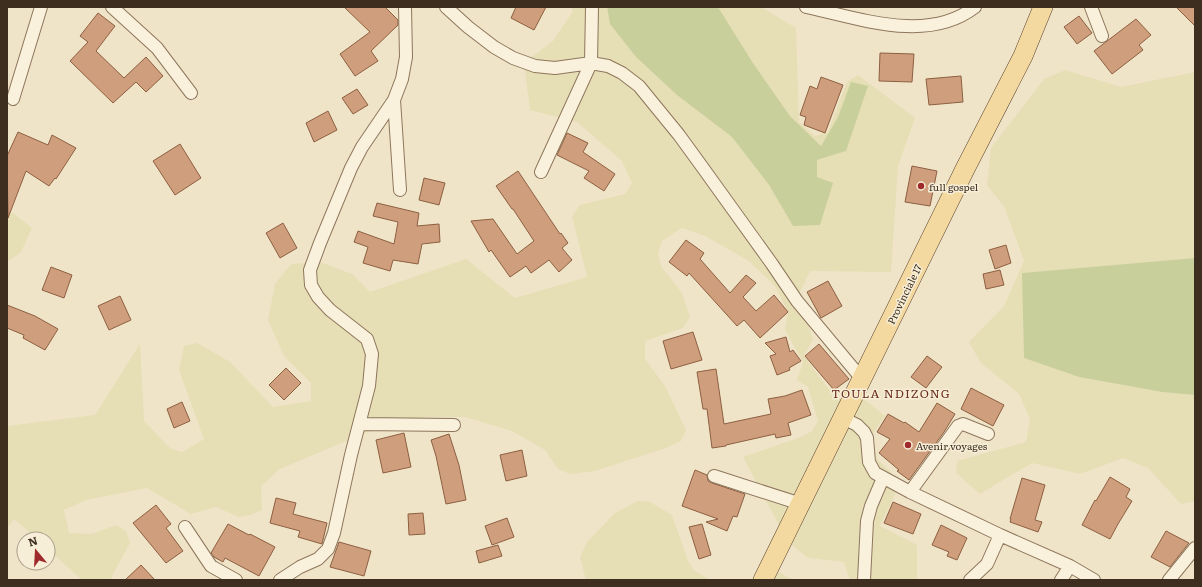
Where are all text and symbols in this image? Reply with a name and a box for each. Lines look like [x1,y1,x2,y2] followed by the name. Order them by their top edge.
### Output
[929,179,979,194] place label: full gospel
[916,181,926,191] marker: full gospel
[883,261,925,327] street label: Provinciale 17
[831,384,951,402] district label: TOULA NDIZONG
[916,438,988,453] place label: Avenir voyages
[903,440,913,450] marker: Avenir voyages
[16,531,56,571] north arrow
[26,532,39,550] text: N

